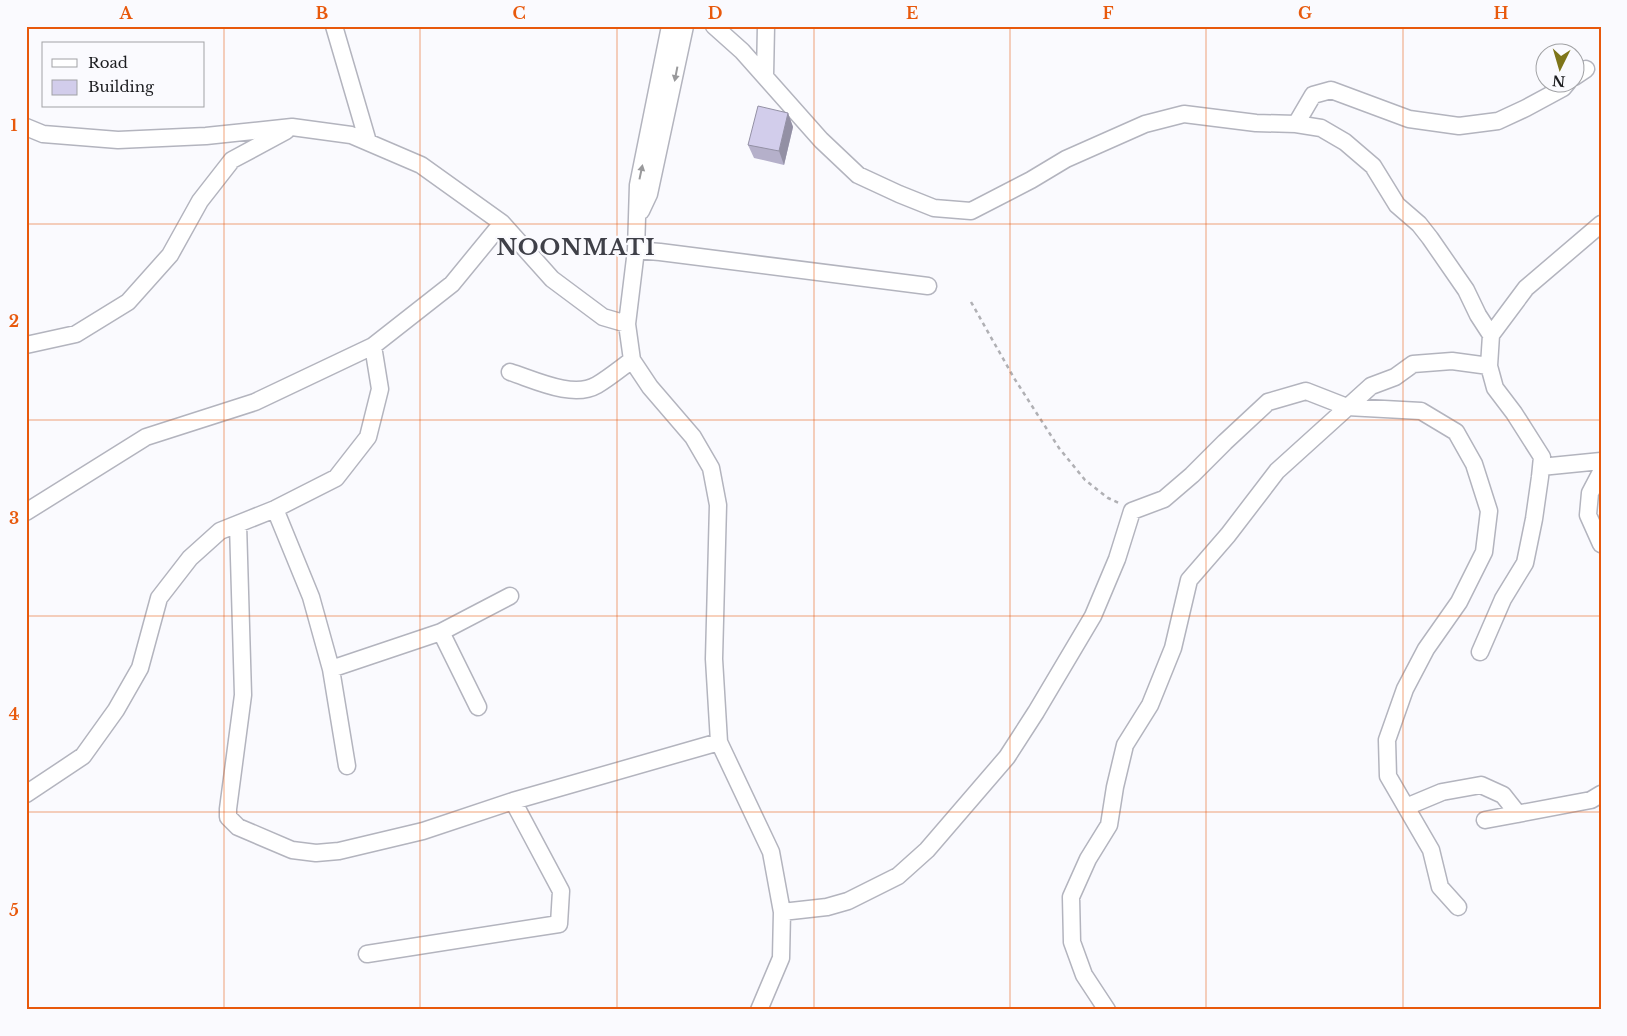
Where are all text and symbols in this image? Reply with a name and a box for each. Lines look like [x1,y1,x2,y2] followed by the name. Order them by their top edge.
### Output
[119,3,134,23] text: A
[316,3,329,23] text: B
[512,3,526,23] text: C
[708,3,722,23] text: D
[906,3,918,23] text: E
[1102,3,1114,23] text: F
[1298,3,1312,23] text: G
[1493,3,1509,23] text: H
[42,42,205,108] legend
[1534,42,1584,92] north arrow
[88,53,128,72] text: Road
[671,66,679,82] one-way arrow
[1552,71,1566,90] text: N
[88,77,155,96] text: Building
[11,115,18,135] text: 1
[637,164,645,179] one-way arrow
[496,234,656,261] district label: NOONMATI
[9,311,19,331] text: 2
[9,508,19,528] text: 3
[9,704,19,724] text: 4
[9,900,19,920] text: 5

